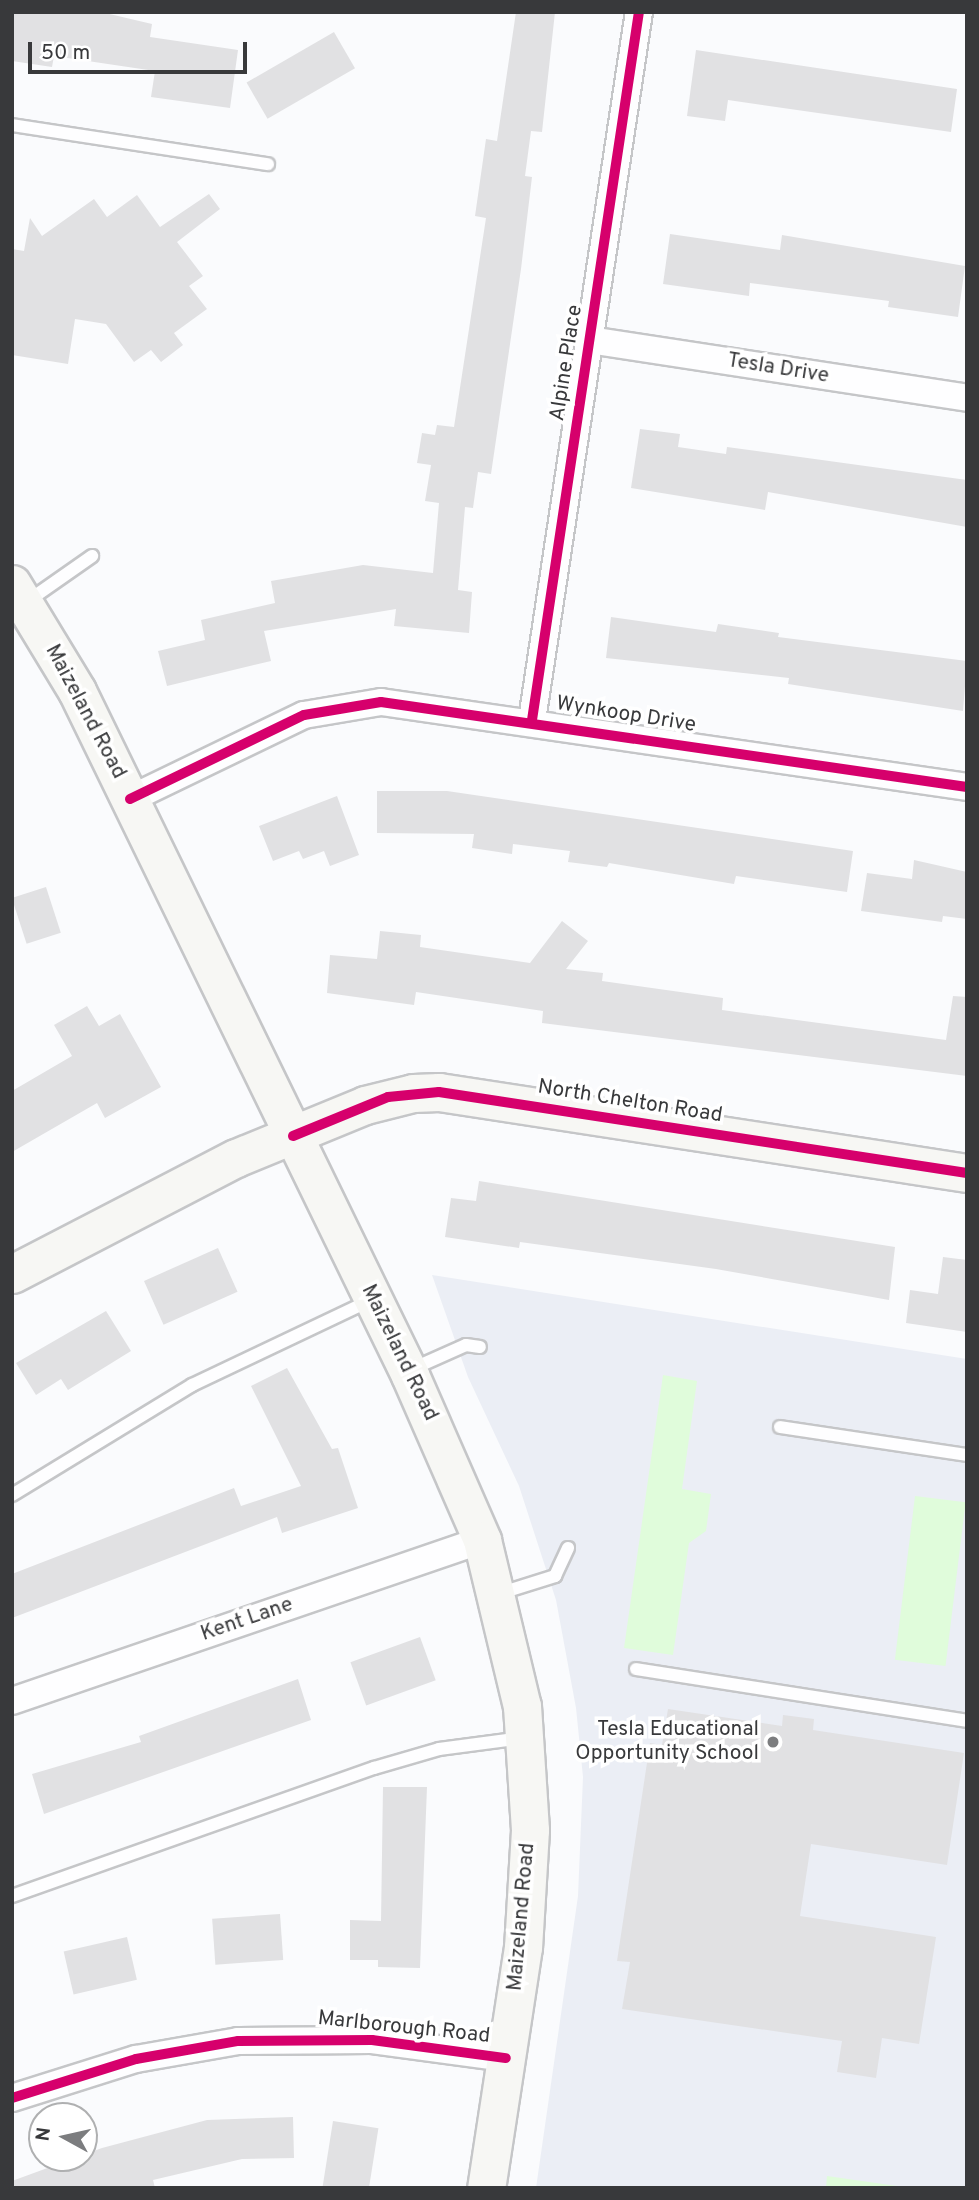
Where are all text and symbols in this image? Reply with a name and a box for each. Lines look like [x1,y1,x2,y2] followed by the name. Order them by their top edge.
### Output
[32,28,250,72] scale bar
[41,40,90,67] text: 50 m
[545,303,589,423] street label: Alpine Place
[725,349,831,389] street label: Tesla Drive
[39,640,131,784] street label: Maizeland Road
[554,692,698,738] street label: Wynkoop Drive
[536,1075,724,1129] street label: North Chelton Road
[355,1281,443,1425] street label: Maizeland Road
[198,1593,296,1647] street label: Kent Lane
[575,1717,759,1767] place label: Tesla Educational Opportunity School
[765,1734,781,1750] marker: Tesla Educational Opportunity School
[503,1842,541,1992] street label: Maizeland Road
[317,2006,491,2050] street label: Marlborough Road
[28,2102,98,2172] north arrow
[31,2126,57,2143] text: N

